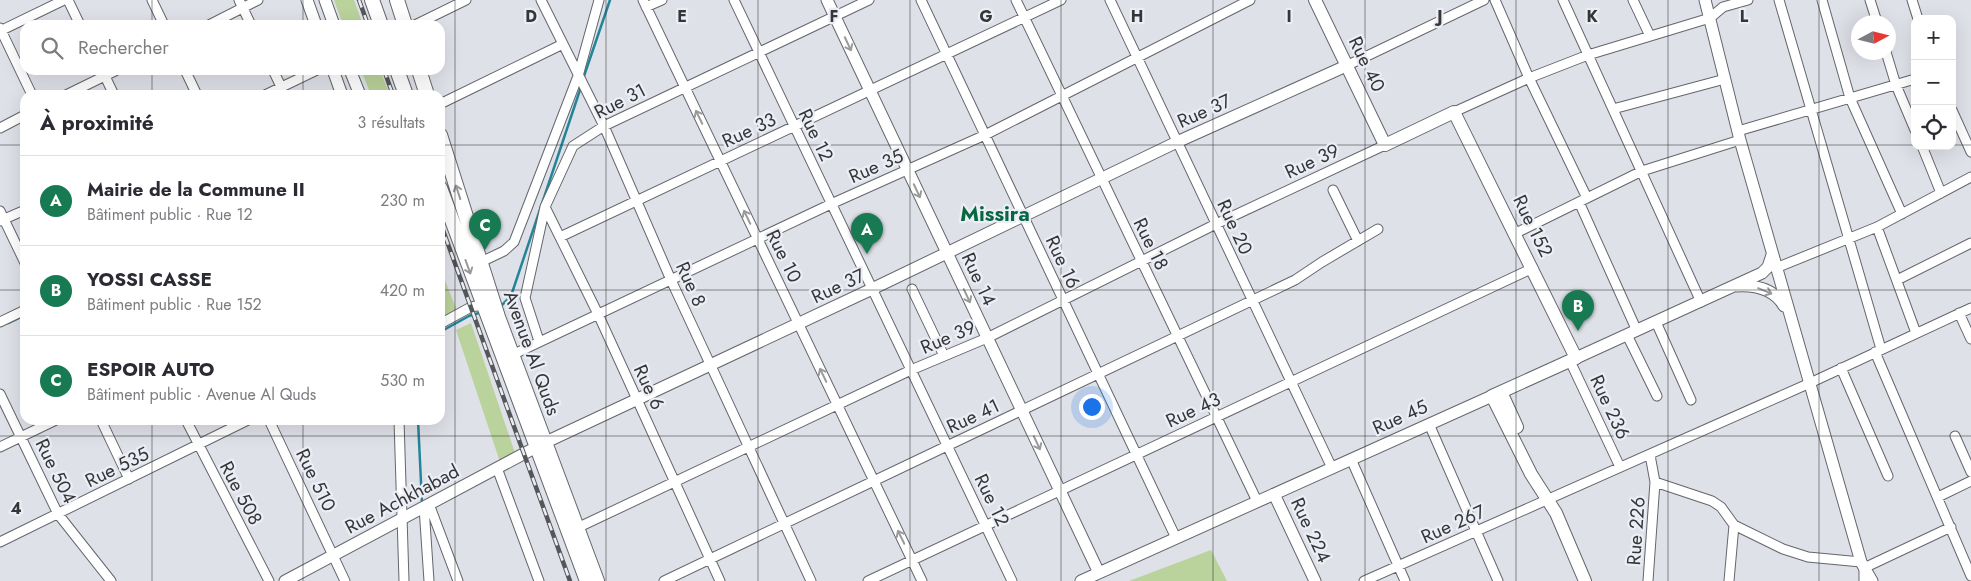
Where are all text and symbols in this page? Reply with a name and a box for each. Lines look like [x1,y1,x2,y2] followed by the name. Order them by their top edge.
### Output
[525,5,537,28] text: D
[677,5,687,28] text: E
[830,5,838,28] text: F
[979,5,993,28] text: G
[1131,5,1143,28] text: H
[1286,5,1292,28] text: I
[1434,5,1443,28] text: J
[1586,5,1598,28] text: K
[1740,5,1749,28] text: L
[1851,15,1896,60] north arrow
[1911,15,1956,150] map controls
[1911,15,1956,60] button: +
[20,20,445,75] search box
[1342,32,1392,96] street label: Rue 40
[38,34,66,62] icon: search
[78,34,169,61] text: Rechercher
[843,36,853,51] one-way arrow
[1911,60,1956,105] button: −
[589,76,651,126] street label: Rue 31
[1173,87,1235,135] street label: Rue 37
[792,104,840,166] street label: Rue 12
[1911,105,1956,150] button: locate
[718,106,780,154] street label: Rue 33
[40,108,154,138] text: À proximité
[694,110,704,125] one-way arrow
[358,111,425,134] text: 3 résultats
[1280,137,1344,185] street label: Rue 39
[844,142,908,190] street label: Rue 35
[87,176,305,203] text: Mairie de la Commune II
[913,183,923,198] one-way arrow
[453,184,462,200] one-way arrow
[50,189,62,212] text: A
[380,189,425,212] text: 230 m
[1506,190,1560,262] street label: Rue 152
[1210,195,1260,259] street label: Rue 20
[960,199,1030,229] district label: Missira
[87,203,253,226] text: Bâtiment public · Rue 12
[469,209,501,250] pin: C
[742,210,751,225] one-way arrow
[851,213,883,254] pin: A
[1127,213,1175,275] street label: Rue 18
[760,225,808,287] street label: Rue 10
[1039,231,1087,293] street label: Rue 16
[955,248,1003,310] street label: Rue 14
[669,257,713,311] street label: Rue 8
[464,259,473,274] one-way arrow
[807,262,869,310] street label: Rue 37
[87,266,212,293] text: YOSSI CASSE
[51,279,61,302] text: B
[380,279,425,302] text: 420 m
[497,287,567,419] street label: Avenue Al Quds
[1757,287,1772,296] one-way arrow
[963,288,973,303] one-way arrow
[1562,290,1594,331] pin: B
[87,293,262,316] text: Bâtiment public · Rue 152
[916,313,980,361] street label: Rue 39
[87,356,214,383] text: ESPOIR AUTO
[627,360,671,414] street label: Rue 6
[818,368,827,383] one-way arrow
[50,369,62,392] text: C
[380,369,425,392] text: 530 m
[1583,370,1637,444] street label: Rue 236
[87,383,316,406] text: Bâtiment public · Avenue Al Quds
[1161,386,1225,434] street label: Rue 43
[942,392,1004,440] street label: Rue 41
[1368,393,1432,441] street label: Rue 45
[1079,394,1105,420] your location
[29,434,83,508] street label: Rue 504
[1033,435,1042,450] one-way arrow
[81,440,153,494] street label: Rue 535
[289,444,343,516] street label: Rue 510
[213,456,269,530] street label: Rue 508
[340,458,464,540] street label: Rue Achkhabad
[968,469,1016,531] street label: Rue 12
[1284,493,1338,567] street label: Rue 224
[1620,496,1652,566] street label: Rue 226
[10,497,22,520] text: 4
[1417,498,1489,550] street label: Rue 267
[896,530,905,545] one-way arrow

